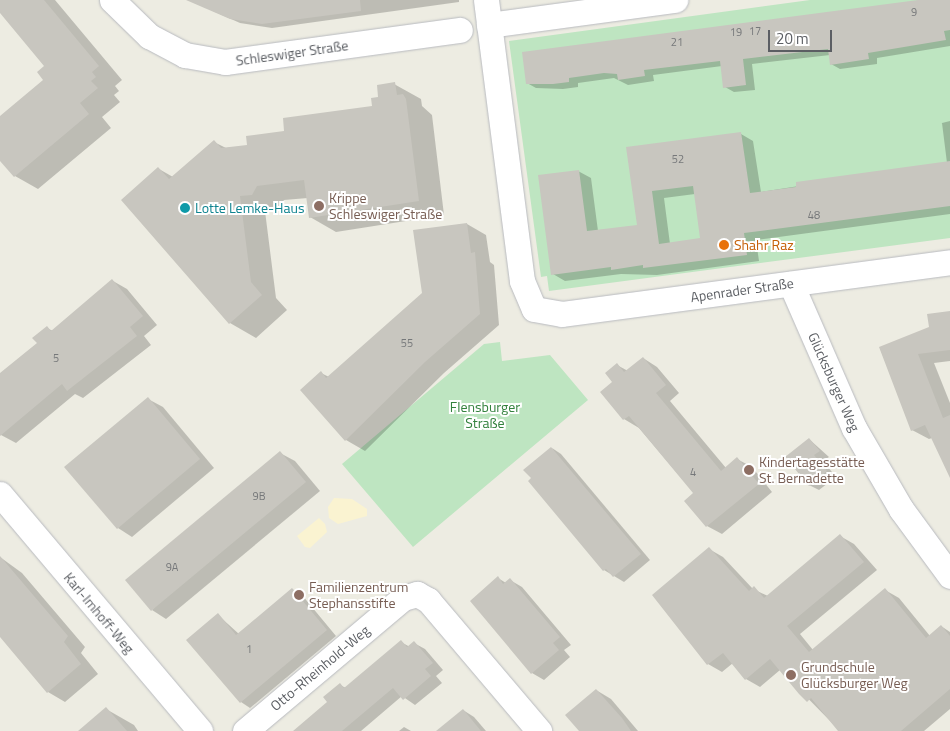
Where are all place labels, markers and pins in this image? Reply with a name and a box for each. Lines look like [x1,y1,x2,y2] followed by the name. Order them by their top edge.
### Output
[329,190,442,222] place label: Krippe Schleswiger Straße
[195,200,304,216] place label: Lotte Lemke-Haus
[313,200,325,212] marker: Krippe Schleswiger Straße
[179,202,191,214] marker: Lotte Lemke-Haus
[734,237,794,253] place label: Shahr Raz
[718,239,730,251] marker: Shahr Raz
[759,454,865,487] place label: Kindertagesstätte St. Bernadette
[743,464,755,476] marker: Kindertagesstätte St. Bernadette
[309,579,408,612] place label: Familienzentrum Stephansstifte
[293,589,305,601] marker: Familienzentrum Stephansstifte
[801,659,908,692] place label: Grundschule Glücksburger Weg
[785,669,797,681] marker: Grundschule Glücksburger Weg

